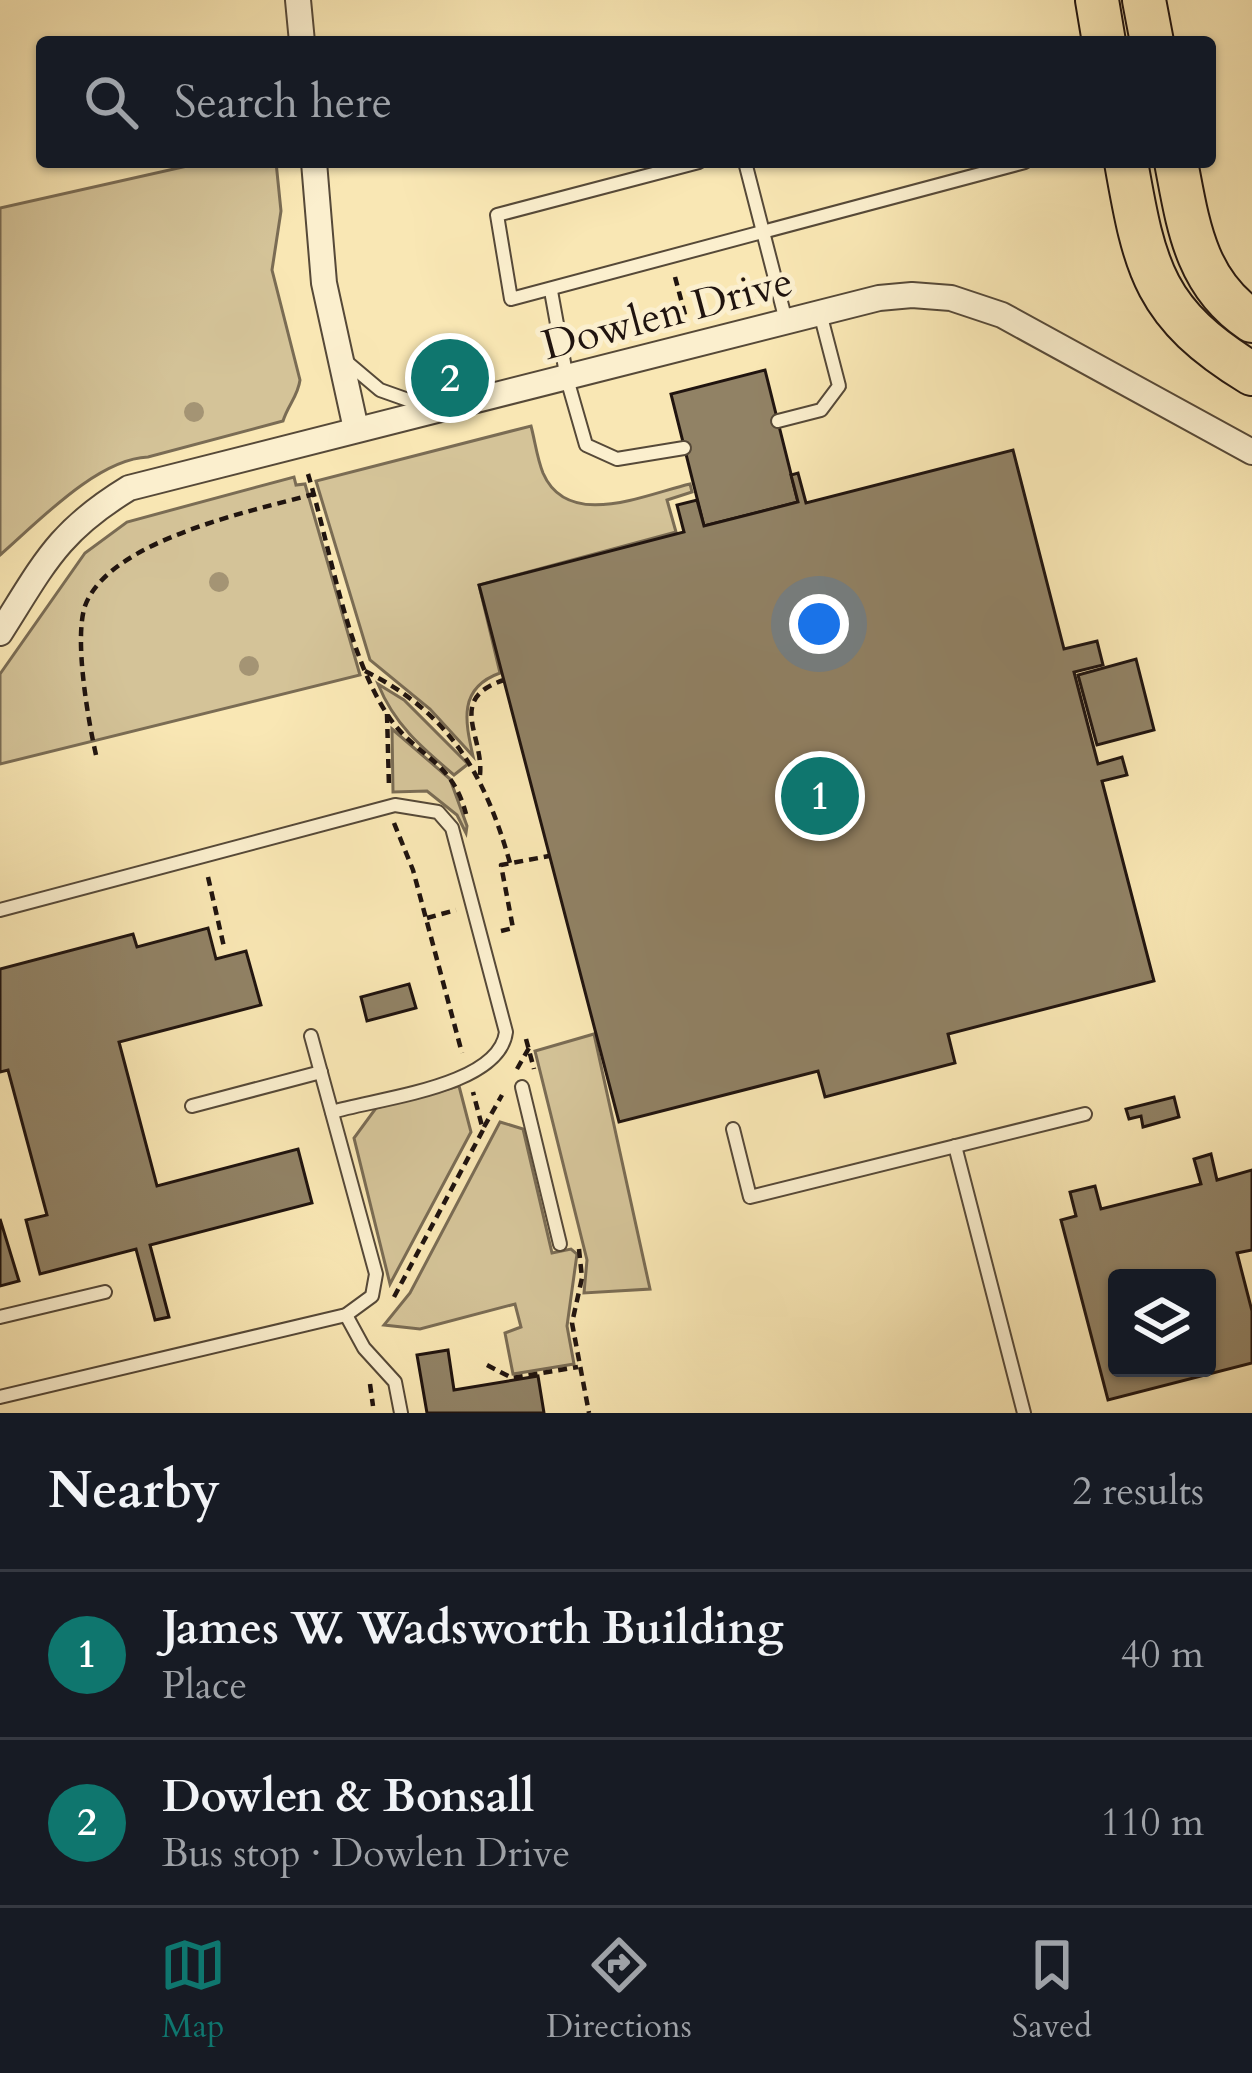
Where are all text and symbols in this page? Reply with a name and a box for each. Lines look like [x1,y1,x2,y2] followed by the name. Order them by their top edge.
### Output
[36,36,1216,168] search box
[78,69,144,135] icon: search
[174,72,392,133] text: Search here
[536,253,799,374] street label: Dowlen Drive
[411,333,489,423] pin: 2
[789,594,849,654] your location
[781,751,859,841] pin: 1
[1108,1269,1216,1377] map controls
[1108,1269,1216,1377] button: layers
[48,1456,220,1526] text: Nearby
[1072,1465,1204,1518] text: 2 results
[162,1598,784,1659] text: James W. Wadsworth Building
[77,1628,97,1681] text: 1
[1121,1628,1204,1681] text: 40 m
[162,1659,247,1712] text: Place
[162,1766,534,1827] text: Dowlen & Bonsall
[77,1796,97,1849] text: 2
[1101,1796,1204,1849] text: 110 m
[162,1827,570,1880] text: Bus stop · Dowlen Drive
[160,1932,226,2049] tab: Map
[546,1932,692,2049] tab: Directions
[1012,1932,1092,2049] tab: Saved

